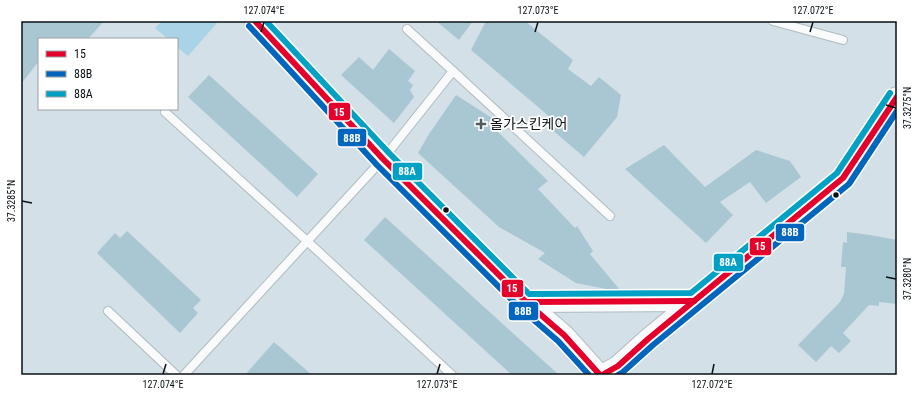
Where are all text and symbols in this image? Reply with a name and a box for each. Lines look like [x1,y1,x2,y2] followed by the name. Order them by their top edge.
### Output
[244,5,285,16] text: 127.074°E
[518,5,559,16] text: 127.073°E
[793,5,834,16] text: 127.072°E
[38,38,178,110] legend
[74,47,86,61] text: 15
[74,67,92,81] text: 88B
[74,87,93,101] text: 88A
[902,87,913,129] text: 37.3275°N
[328,102,351,121] line badge: 15
[333,106,345,119] text: 15
[490,116,567,132] place label: 올가스킨케어
[475,118,487,130] marker: 올가스킨케어
[337,128,367,147] line badge: 88B
[343,132,361,145] text: 88B
[392,162,423,181] line badge: 88A
[398,165,416,178] text: 88A
[6,180,17,222] text: 37.3285°N
[831,190,841,200] unlabelled marker
[441,205,451,215] unlabelled marker
[775,223,805,242] line badge: 88B
[781,226,799,239] text: 88B
[749,237,772,256] line badge: 15
[754,240,766,253] text: 15
[713,253,744,272] line badge: 88A
[719,256,737,269] text: 88A
[902,258,913,300] text: 37.3280°N
[501,279,524,298] line badge: 15
[506,282,518,295] text: 15
[508,301,539,321] line badge: 88B
[514,305,532,318] text: 88B
[143,379,184,390] text: 127.074°E
[417,379,458,390] text: 127.073°E
[692,379,733,390] text: 127.072°E

